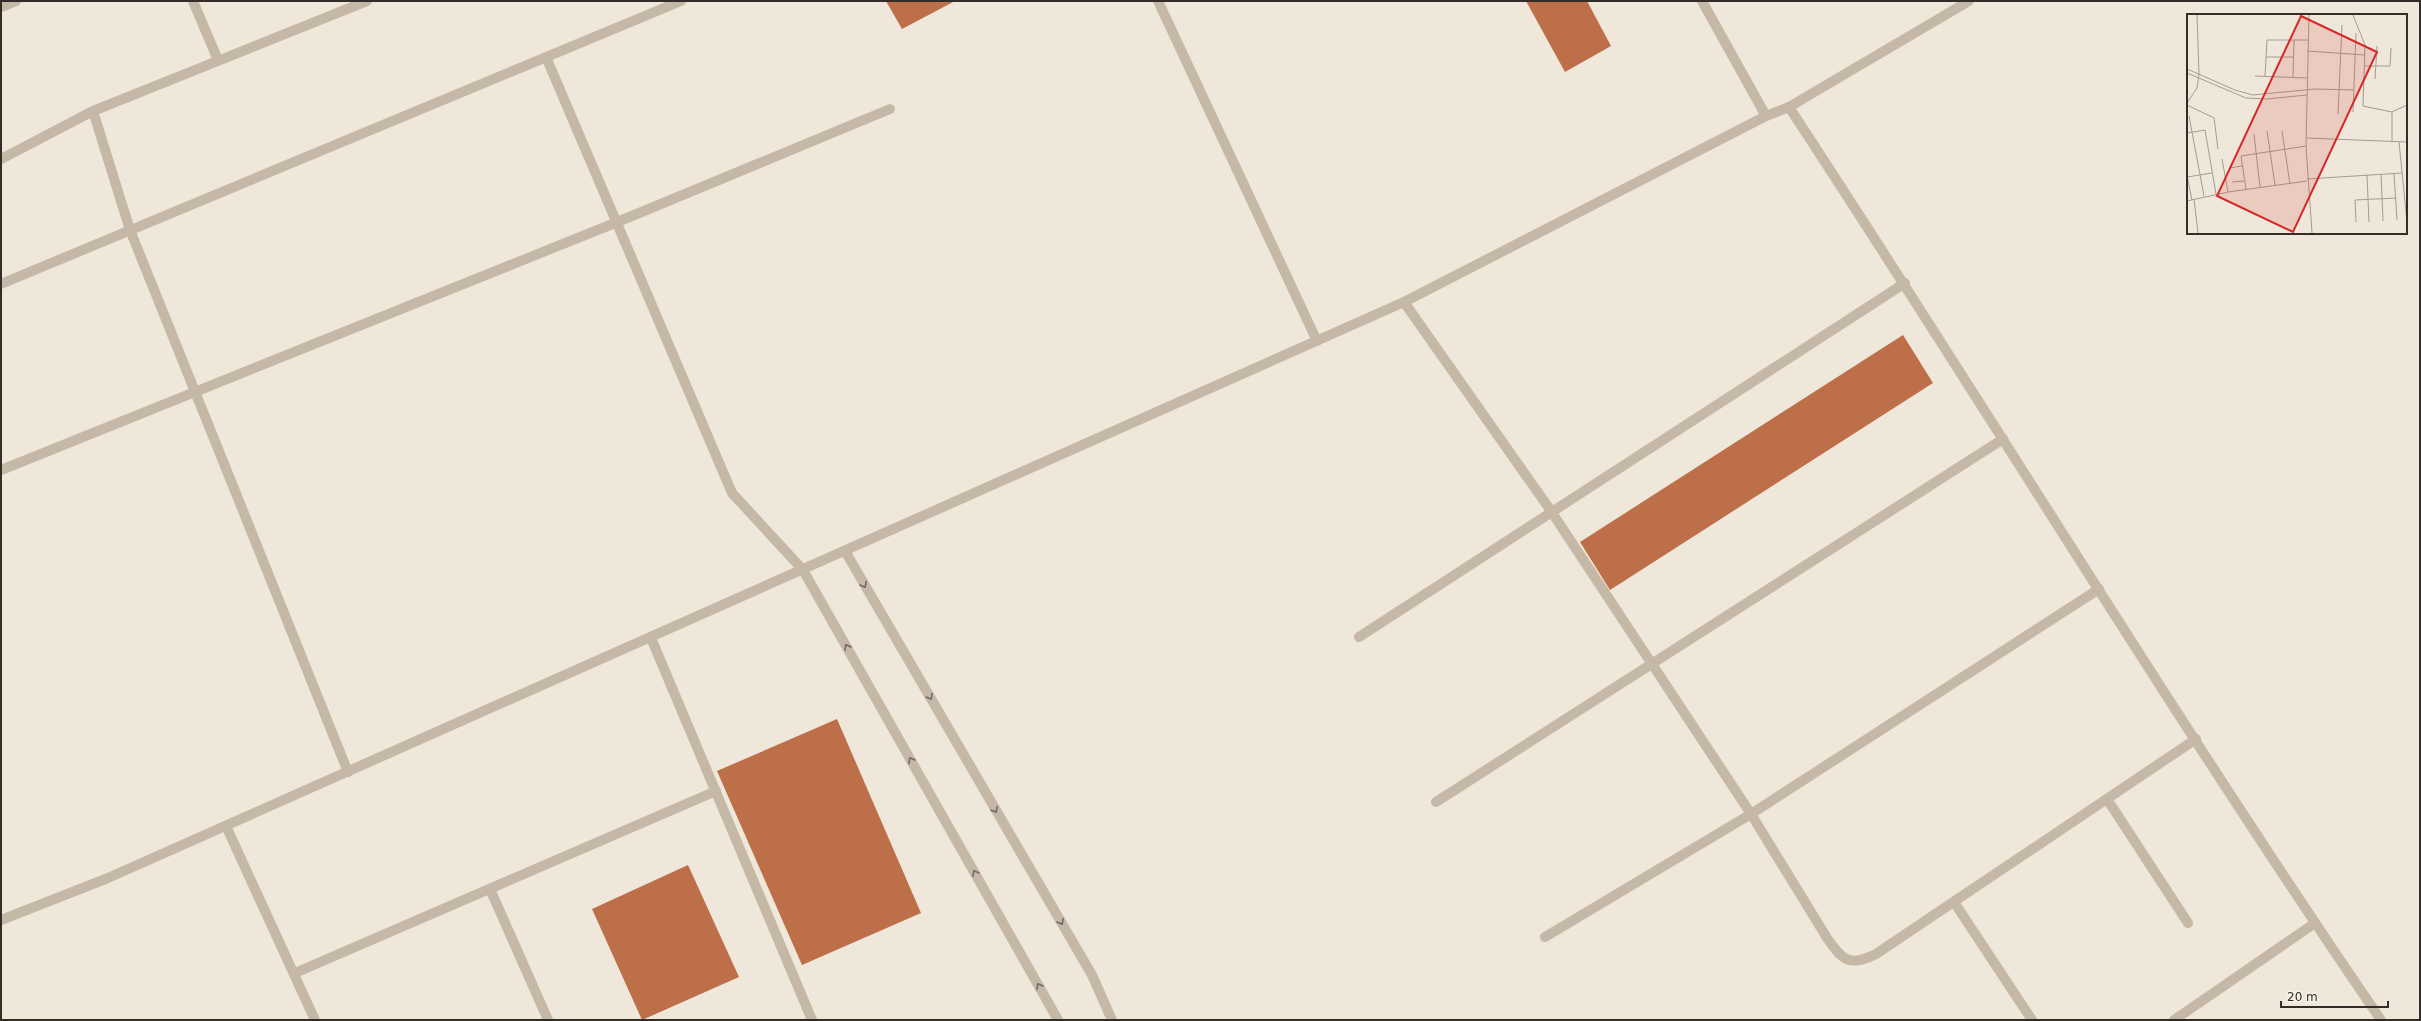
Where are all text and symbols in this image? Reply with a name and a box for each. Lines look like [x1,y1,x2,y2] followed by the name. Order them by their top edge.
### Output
[2187,14,2407,234] inset map
[860,581,867,588] one-way arrow
[844,644,851,651] one-way arrow
[925,693,932,700] one-way arrow
[908,757,915,764] one-way arrow
[991,806,998,813] one-way arrow
[972,870,979,877] one-way arrow
[1056,918,1063,925] one-way arrow
[1036,983,1044,990] one-way arrow
[2281,983,2388,1009] scale bar
[2287,990,2318,1004] text: 20 m

